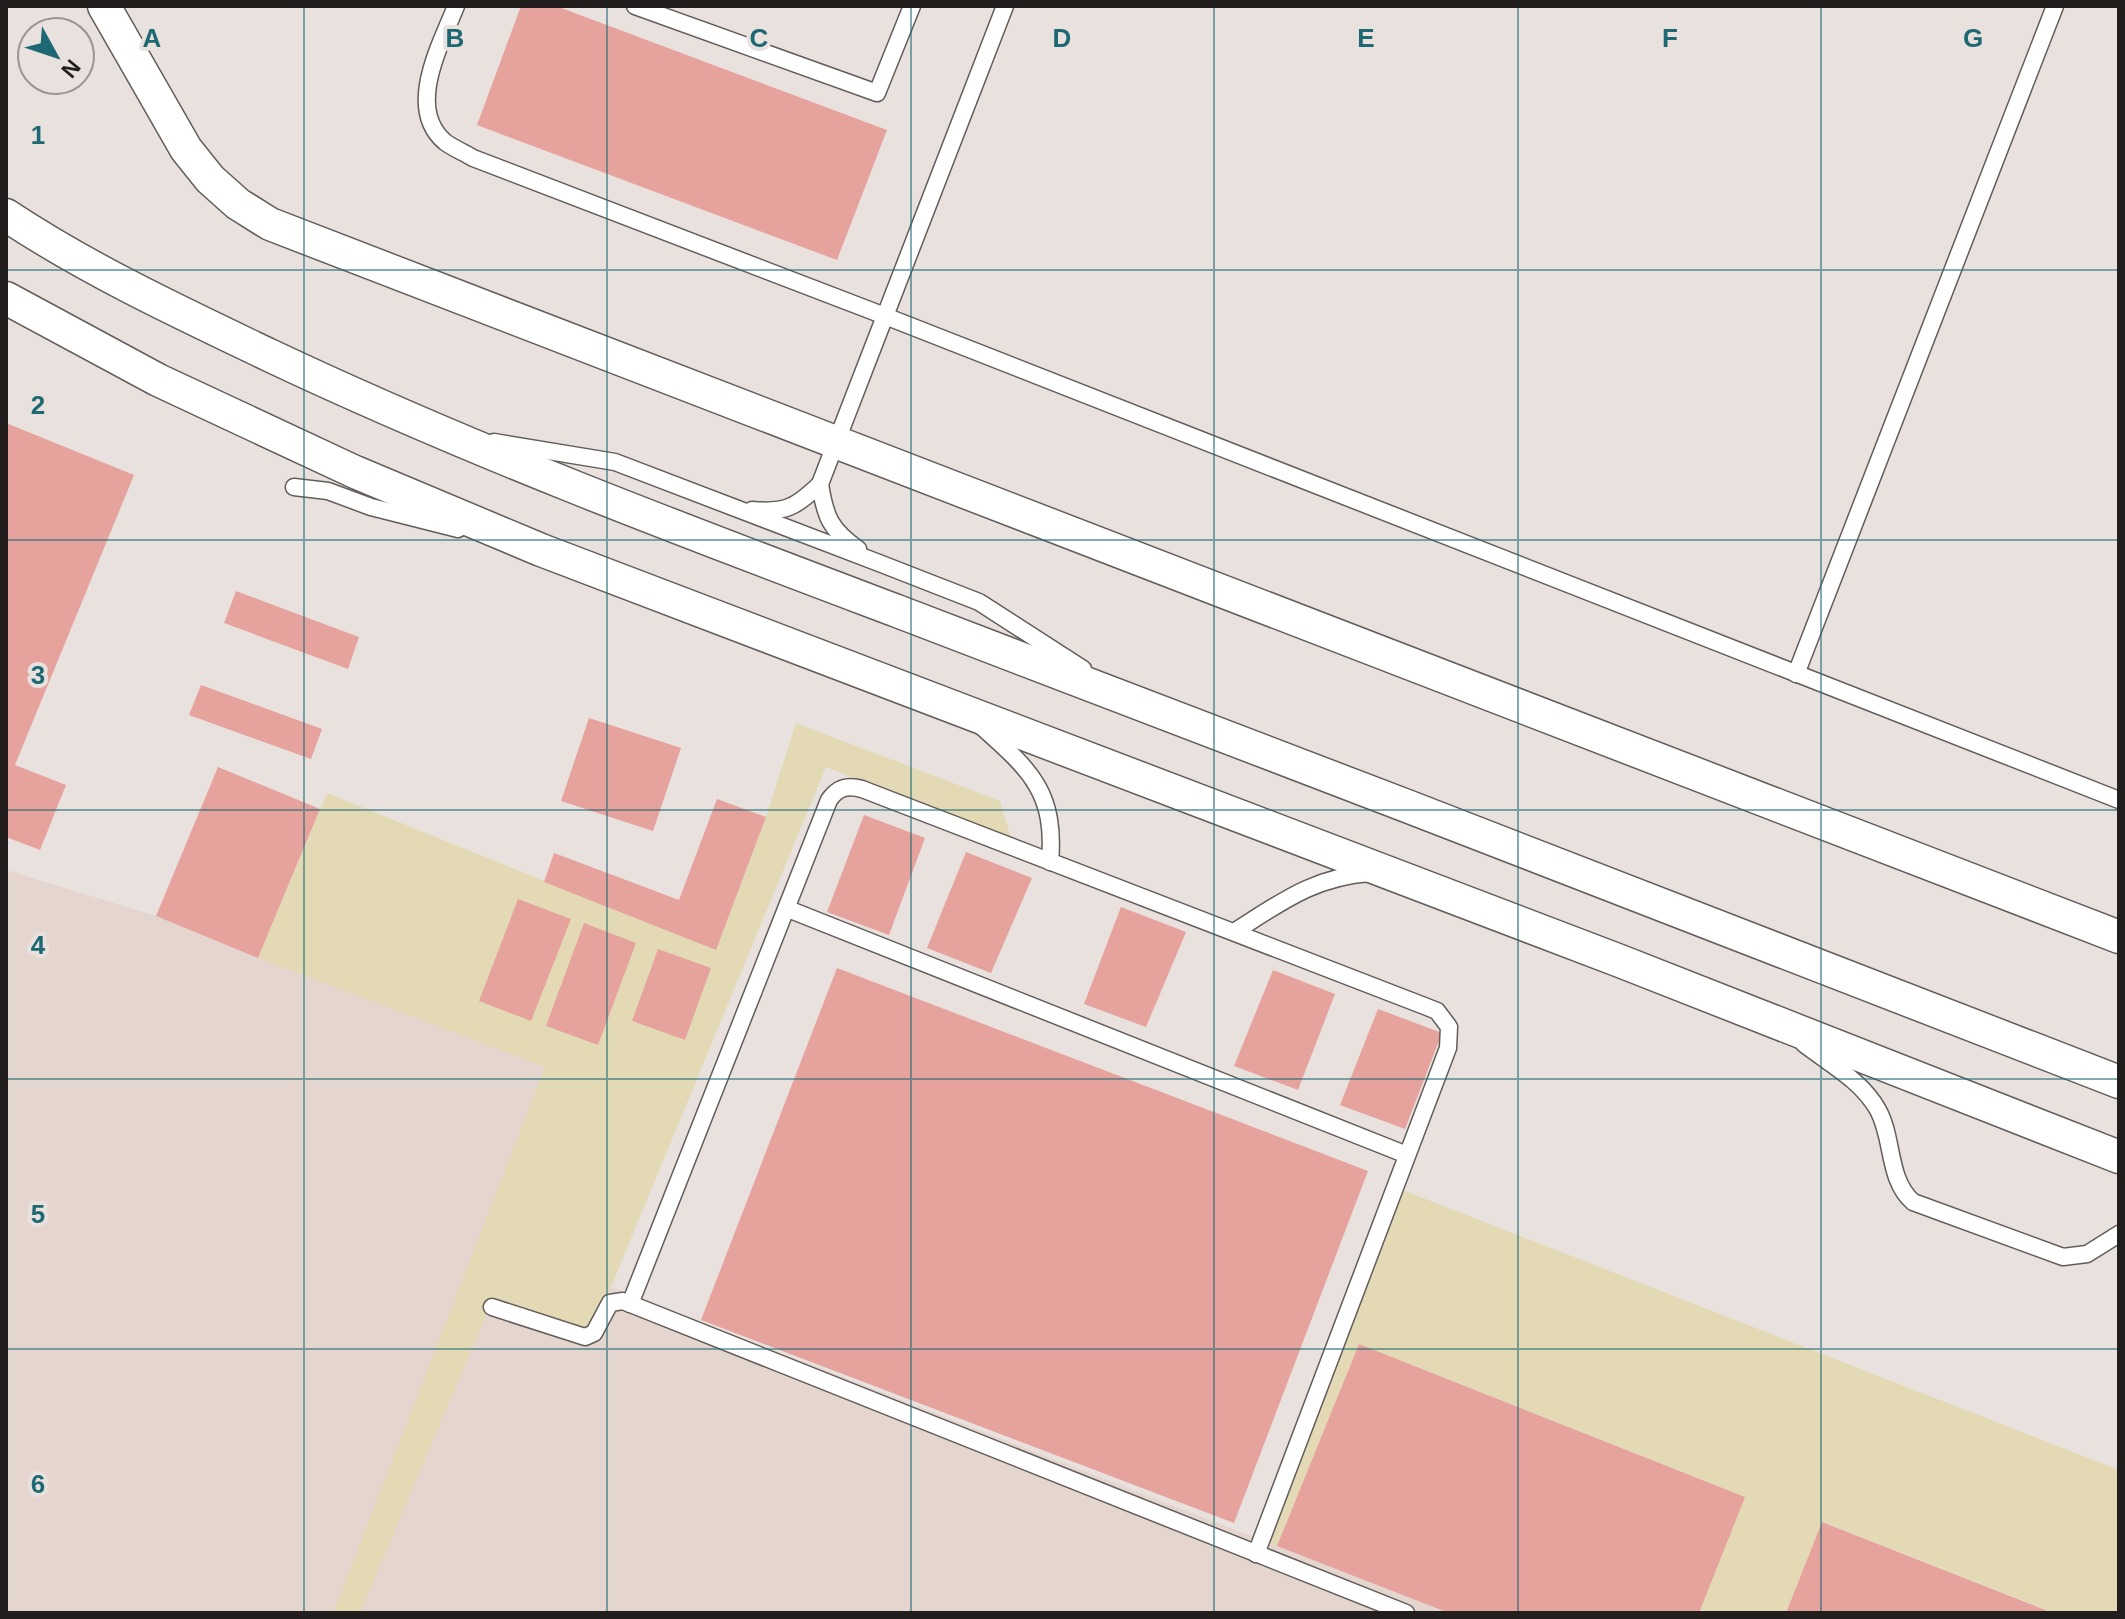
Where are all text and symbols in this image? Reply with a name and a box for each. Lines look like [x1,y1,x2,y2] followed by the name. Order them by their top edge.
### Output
[16,16,96,96] north arrow
[143,23,162,53] text: A
[446,23,464,53] text: B
[750,23,769,53] text: C
[1053,23,1071,53] text: D
[1357,23,1375,53] text: E
[1662,23,1678,53] text: F
[1963,23,1983,53] text: G
[56,54,86,83] text: N
[31,120,45,150] text: 1
[31,390,45,420] text: 2
[31,660,45,690] text: 3
[31,930,46,960] text: 4
[31,1199,45,1229] text: 5
[31,1469,45,1499] text: 6

